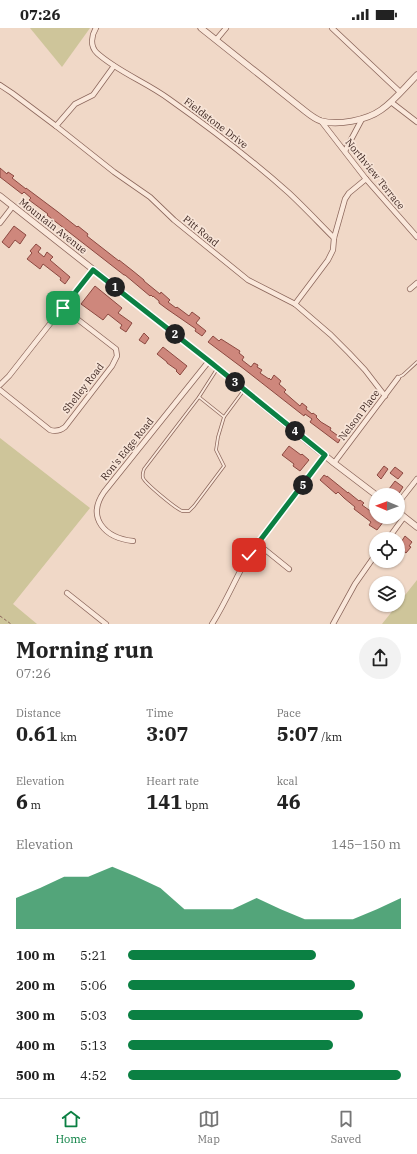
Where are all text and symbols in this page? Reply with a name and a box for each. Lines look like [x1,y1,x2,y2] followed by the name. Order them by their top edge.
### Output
[20,5,61,24] text: 07:26
[181,95,251,151] street label: Fieldstone Drive
[342,136,408,212] street label: Northview Terrace
[16,195,90,257] street label: Mountain Avenue
[180,213,222,249] street label: Pitt Road
[105,277,125,297] pin: 1
[112,280,118,294] text: 1
[46,291,80,325] pin
[52,297,74,319] icon: arrive
[165,324,185,344] pin: 2
[172,327,178,341] text: 2
[59,360,107,416] street label: Shelley Road
[225,372,245,392] pin: 3
[232,375,238,389] text: 3
[336,387,382,443] street label: Nelson Place
[98,415,156,483] street label: Ron's Edge Road
[285,421,305,441] pin: 4
[292,424,298,438] text: 4
[293,475,313,495] pin: 5
[300,478,306,492] text: 5
[369,488,405,524] north arrow
[369,488,405,612] map controls
[369,532,405,568] button: locate
[232,538,266,572] pin
[238,544,260,566] icon: check
[369,576,405,612] button: layers
[16,635,154,664] text: Morning run
[359,637,401,679] button: share
[16,665,51,682] text: 07:26
[16,706,61,720] text: Distance
[146,706,173,720] text: Time
[277,706,301,720] text: Pace
[16,720,58,747] text: 0.61
[146,720,188,747] text: 3:07
[277,720,319,747] text: 5:07
[58,730,77,744] text: km
[319,730,342,744] text: /km
[16,774,64,788] text: Elevation
[146,774,199,788] text: Heart rate
[277,774,298,788] text: kcal
[16,788,28,815] text: 6
[146,788,182,815] text: 141
[277,788,301,815] text: 46
[28,798,41,812] text: m
[182,798,209,812] text: bpm
[16,836,73,853] text: Elevation
[331,836,401,853] text: 145–150 m
[16,947,55,964] text: 100 m
[80,947,107,964] text: 5:21
[16,977,55,994] text: 200 m
[80,977,107,994] text: 5:06
[16,1007,55,1024] text: 300 m
[80,1007,107,1024] text: 5:03
[16,1037,55,1054] text: 400 m
[80,1037,107,1054] text: 5:13
[16,1067,55,1084] text: 500 m
[80,1067,107,1084] text: 4:52
[55,1108,87,1146] tab: Home
[198,1108,220,1146] tab: Map
[331,1108,362,1146] tab: Saved

